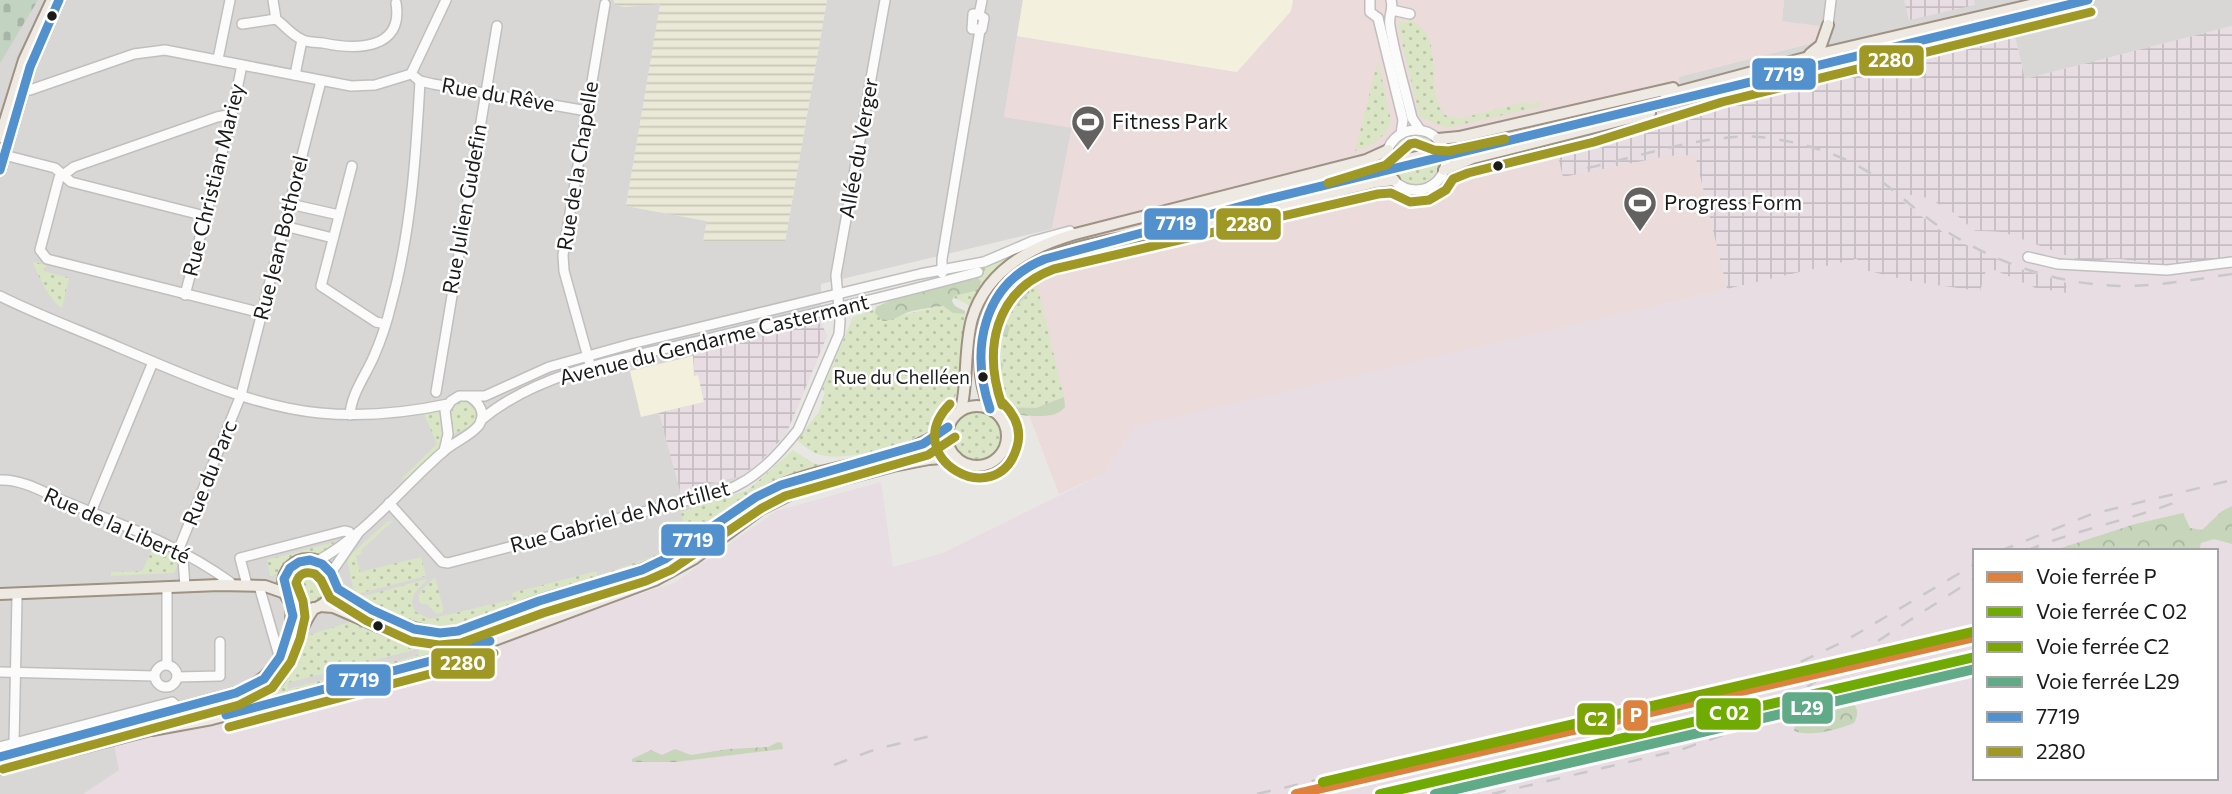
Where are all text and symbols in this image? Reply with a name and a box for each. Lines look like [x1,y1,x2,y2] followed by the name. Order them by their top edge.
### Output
[45,9,59,23] unlabelled marker
[1858,44,1925,77] line badge: 2280
[1868,48,1914,71] text: 2280
[1751,57,1817,91] line badge: 7719
[1763,62,1805,85] text: 7719
[440,71,557,116] street label: Rue du Rêve
[833,76,882,220] street label: Allée du Verger
[551,79,602,252] street label: Rue de la Chapelle
[176,80,249,279] street label: Rue Christian Mariey
[1069,103,1107,152] sports icon: Fitness Park
[1112,108,1228,133] place label: Fitness Park
[436,122,491,296] street label: Rue Julien Gudefin
[247,153,312,322] street label: Rue Jean Bothorel
[1491,159,1505,173] unlabelled marker
[1621,184,1659,233] sports icon: Progress Form
[1664,189,1802,214] place label: Progress Form
[1143,207,1209,241] line badge: 7719
[1215,207,1282,241] line badge: 2280
[1155,211,1197,234] text: 7719
[1226,212,1272,235] text: 2280
[556,288,871,389] street label: Avenue du Gendarme Castermant
[833,365,970,388] place label: Rue du Chelléen
[976,370,990,384] marker: Rue du Chelléen
[176,416,241,529] street label: Rue du Parc
[507,474,732,557] street label: Rue Gabriel de Mortillet
[41,481,195,568] street label: Rue de la Liberté
[660,523,726,557] line badge: 7719
[672,528,714,551] text: 7719
[1973,549,2218,780] legend
[2036,563,2157,588] text: Voie ferrée P
[2036,598,2187,623] text: Voie ferrée C 02
[371,619,385,633] unlabelled marker
[2036,633,2169,658] text: Voie ferrée C2
[430,647,496,680] line badge: 2280
[440,651,486,674] text: 2280
[325,663,392,697] line badge: 7719
[338,668,380,691] text: 7719
[2036,668,2180,693] text: Voie ferrée L29
[1781,691,1834,725] line badge: L29
[1790,696,1824,719] text: L29
[1695,697,1762,731] line badge: C 02
[1622,699,1649,732] line badge: P
[1709,701,1749,724] text: C 02
[1576,702,1616,736] line badge: C2
[1630,703,1642,726] text: P
[2036,703,2080,728] text: 7719
[1584,707,1608,730] text: C2
[2036,738,2086,763] text: 2280

